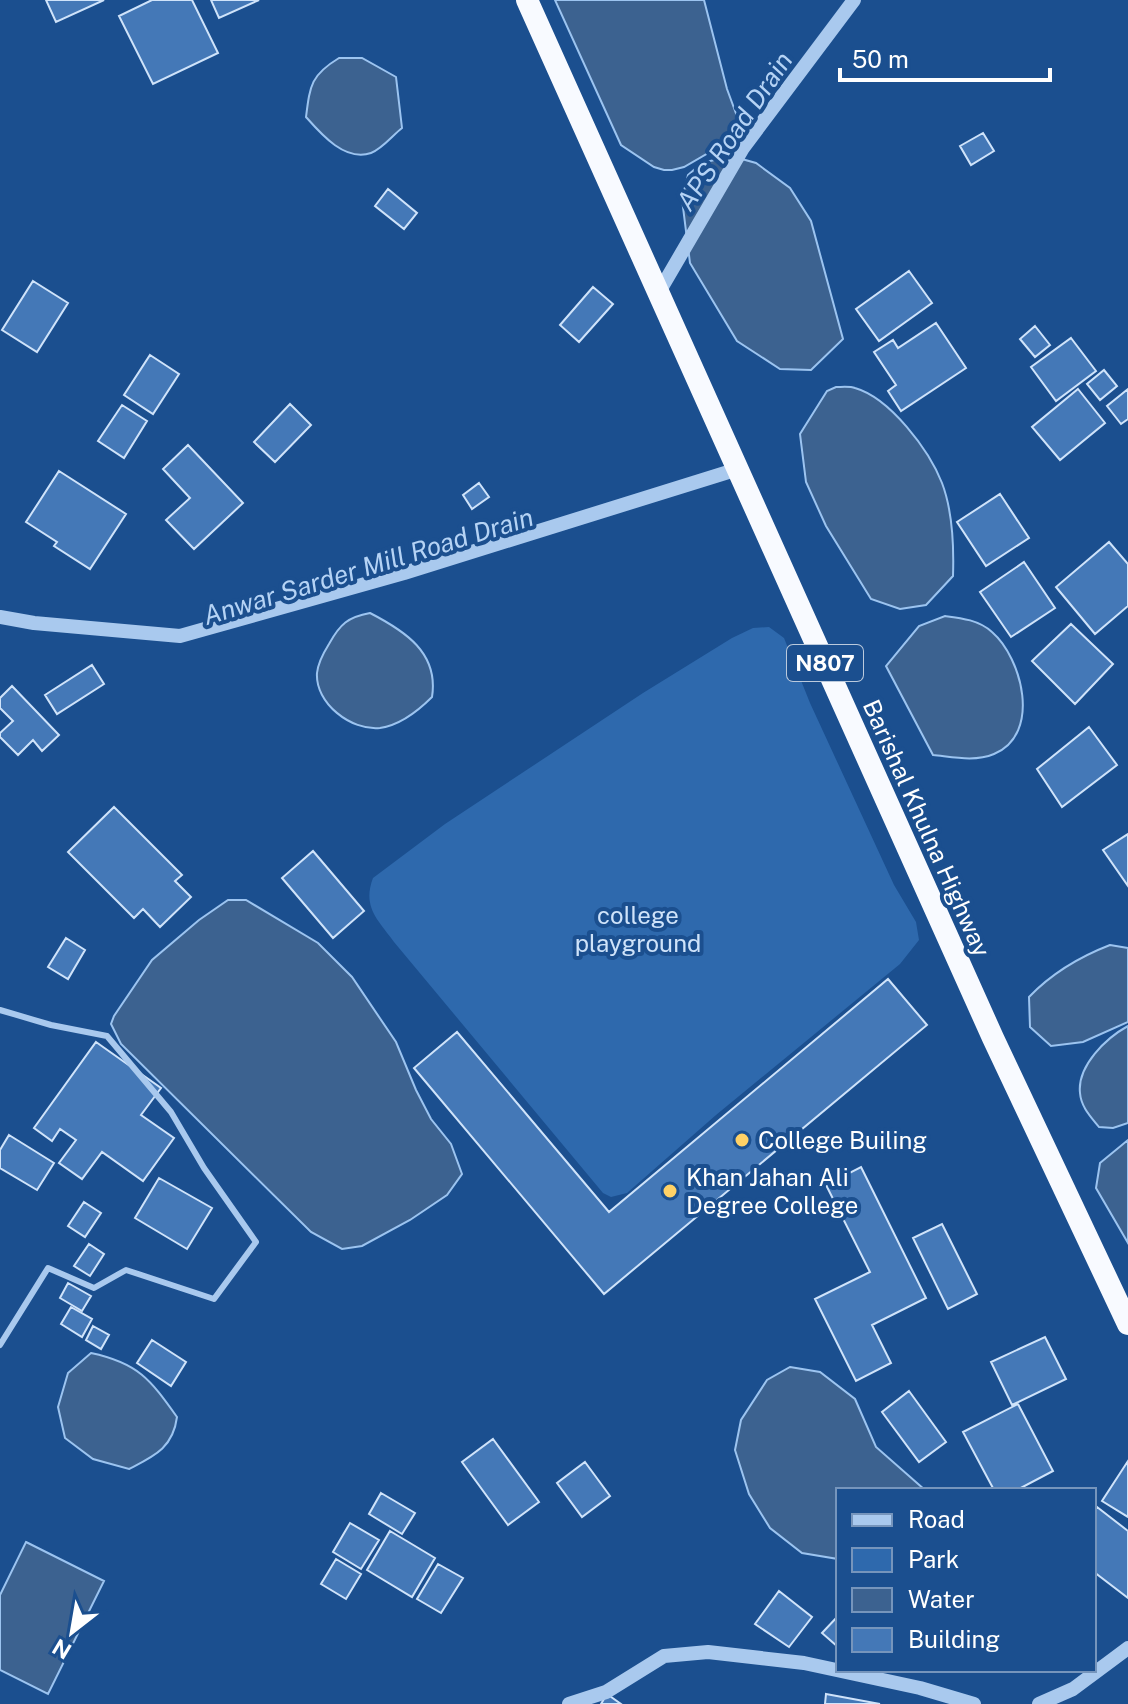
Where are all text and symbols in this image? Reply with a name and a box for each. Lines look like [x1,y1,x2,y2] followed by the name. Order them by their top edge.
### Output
[840,32,1050,82] scale bar
[852,45,909,73] text: 50 m
[670,46,798,216] water label: APS Road Drain
[199,501,537,631] water label: Anwar Sarder Mill Road Drain
[787,645,863,681] road number: N807
[858,695,996,961] street label: Barishal Khulna Highway
[575,901,701,957] park label: college playground
[758,1126,927,1154] place label: College Builing
[733,1131,751,1149] marker: College Builing
[686,1163,858,1219] place label: Khan Jahan Ali Degree College
[661,1182,679,1200] marker: Khan Jahan Ali Degree College
[836,1488,1096,1672] legend
[908,1505,965,1533] text: Road
[908,1545,959,1573] text: Park
[908,1585,975,1613] text: Water
[32,1592,112,1672] north arrow
[908,1625,1000,1653] text: Building
[48,1634,76,1665] text: N

